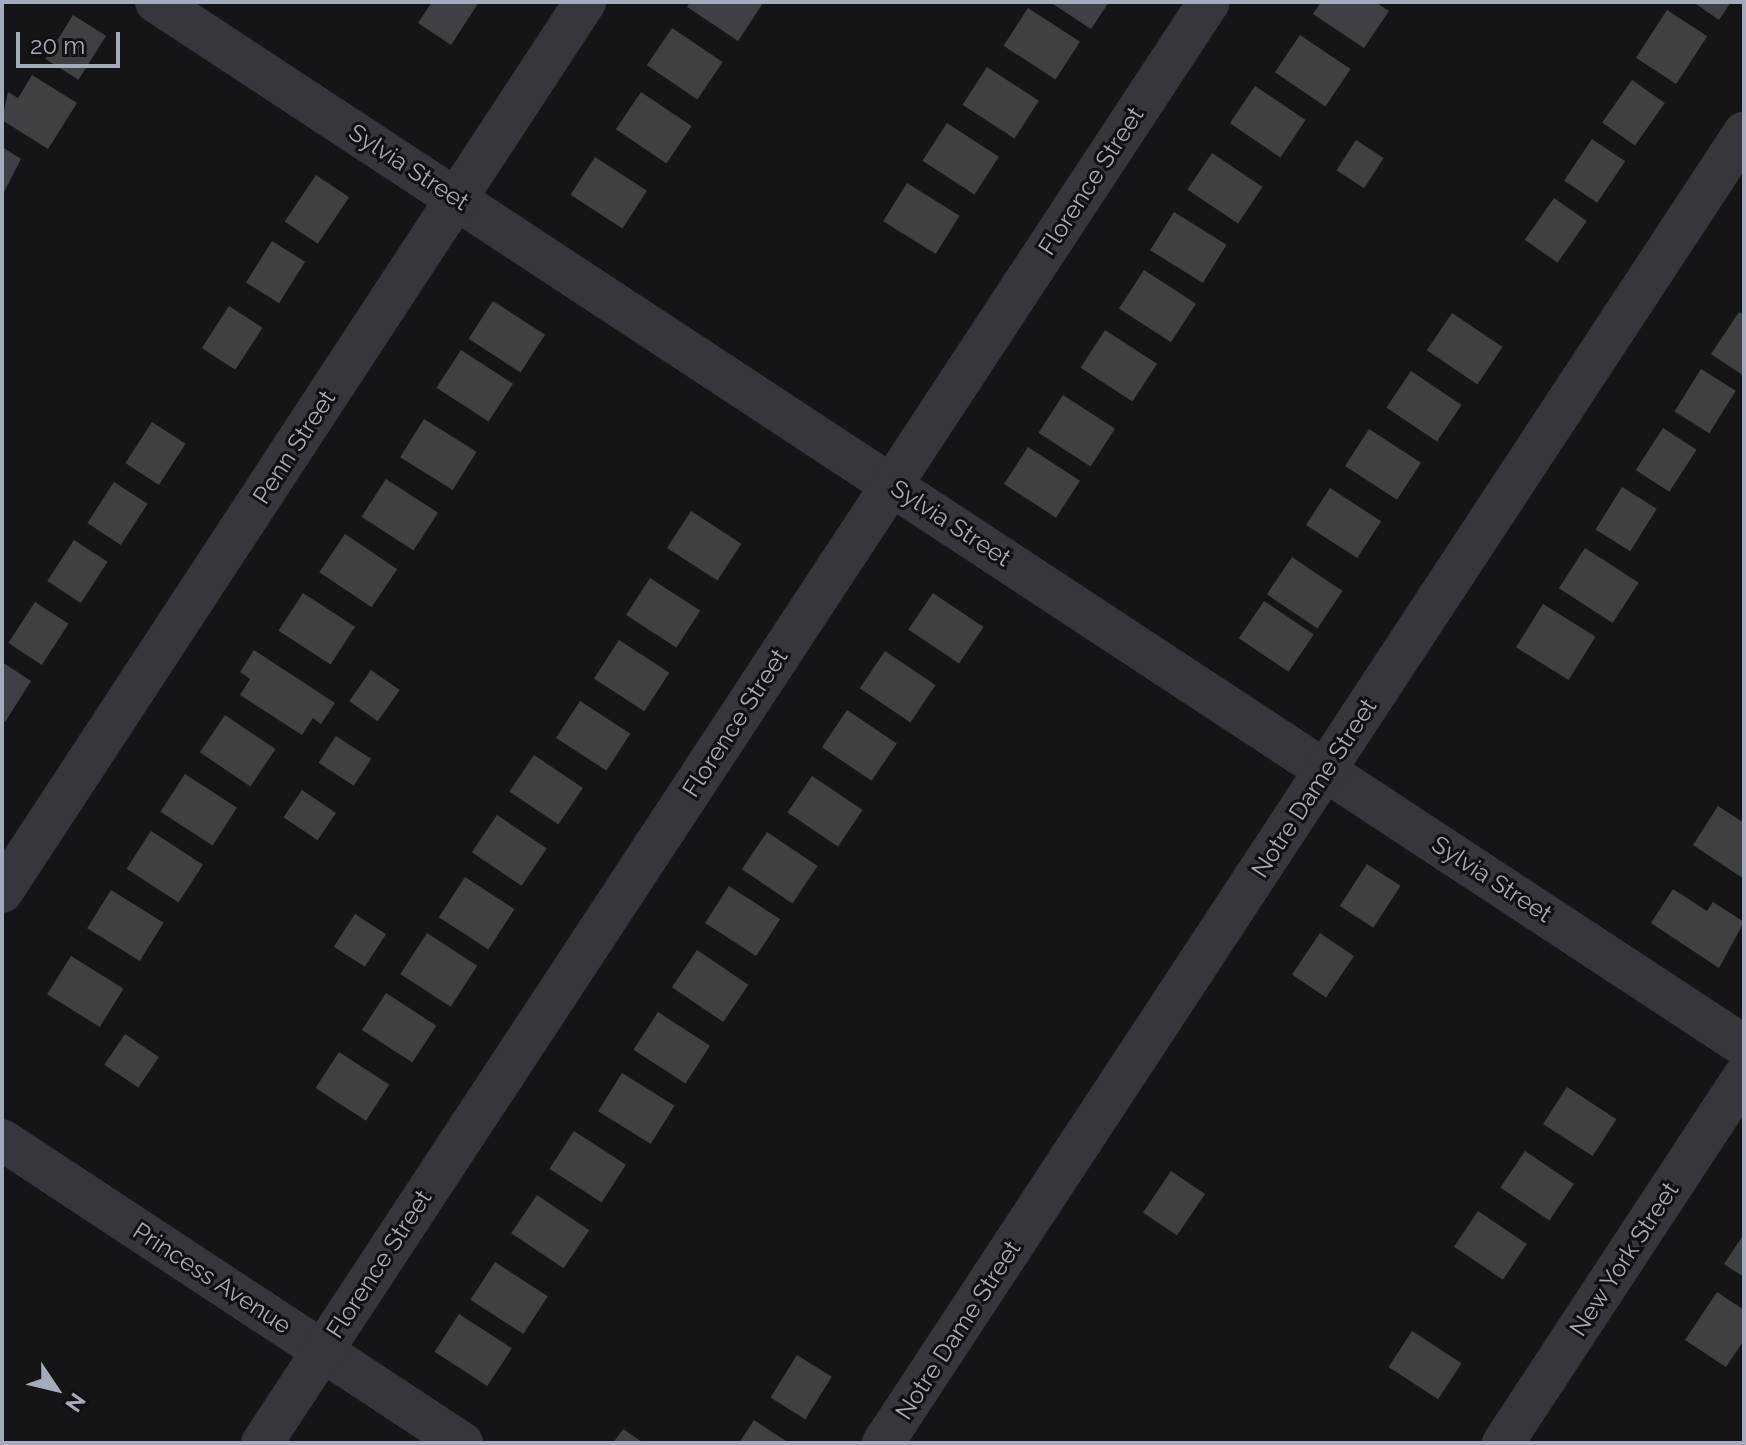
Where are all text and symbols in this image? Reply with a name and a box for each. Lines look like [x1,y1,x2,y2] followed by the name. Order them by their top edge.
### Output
[20,16,124,66] scale bar
[30,31,85,60] text: 20 m
[1032,102,1150,260] street label: Florence Street
[344,118,474,216] street label: Sylvia Street
[247,385,341,509] street label: Penn Street
[886,474,1016,572] street label: Sylvia Street
[676,644,794,802] street label: Florence Street
[1245,693,1383,883] street label: Notre Dame Street
[1427,830,1557,928] street label: Sylvia Street
[1563,1176,1685,1342] street label: New York Street
[320,1185,438,1343] street label: Florence Street
[127,1216,297,1340] street label: Princess Avenue
[889,1235,1027,1425] street label: Notre Dame Street
[16,1349,96,1429] north arrow
[60,1388,91,1417] text: N

